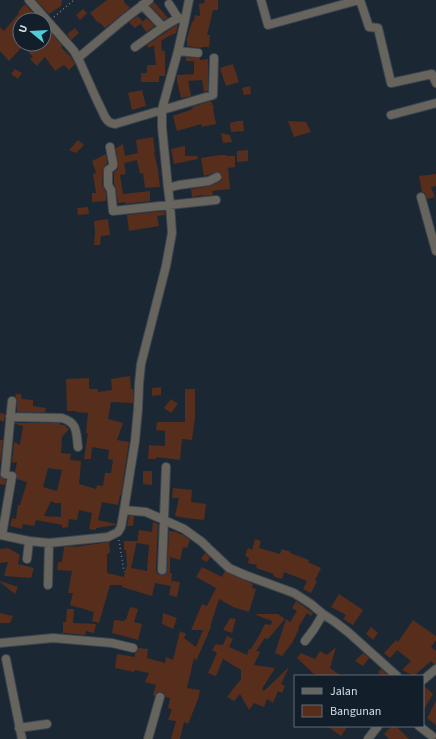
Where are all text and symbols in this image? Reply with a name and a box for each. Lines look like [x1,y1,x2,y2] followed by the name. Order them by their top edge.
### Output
[12,12,52,52] north arrow
[15,23,31,35] text: U
[294,675,424,727] legend
[330,683,357,700] text: Jalan
[330,703,381,720] text: Bangunan

